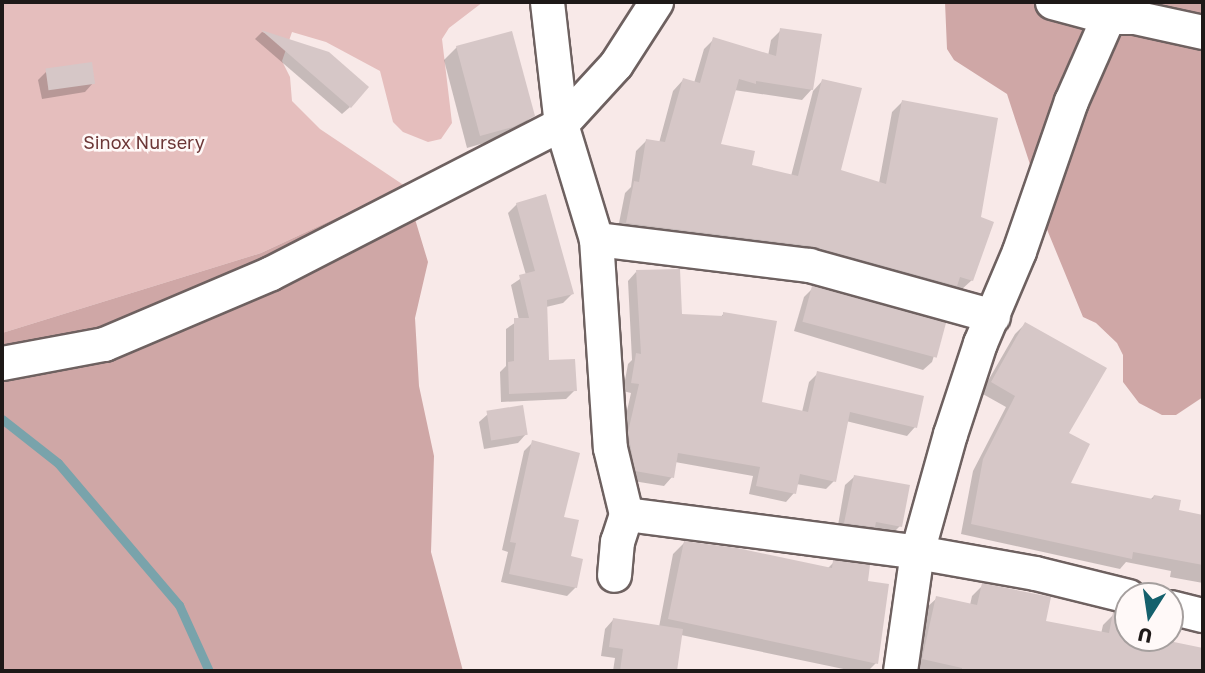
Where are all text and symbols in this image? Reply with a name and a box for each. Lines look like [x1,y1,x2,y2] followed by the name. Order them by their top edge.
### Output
[83,131,205,153] park label: Sinox Nursery
[1114,582,1184,652] north arrow
[1136,623,1154,649] text: U

